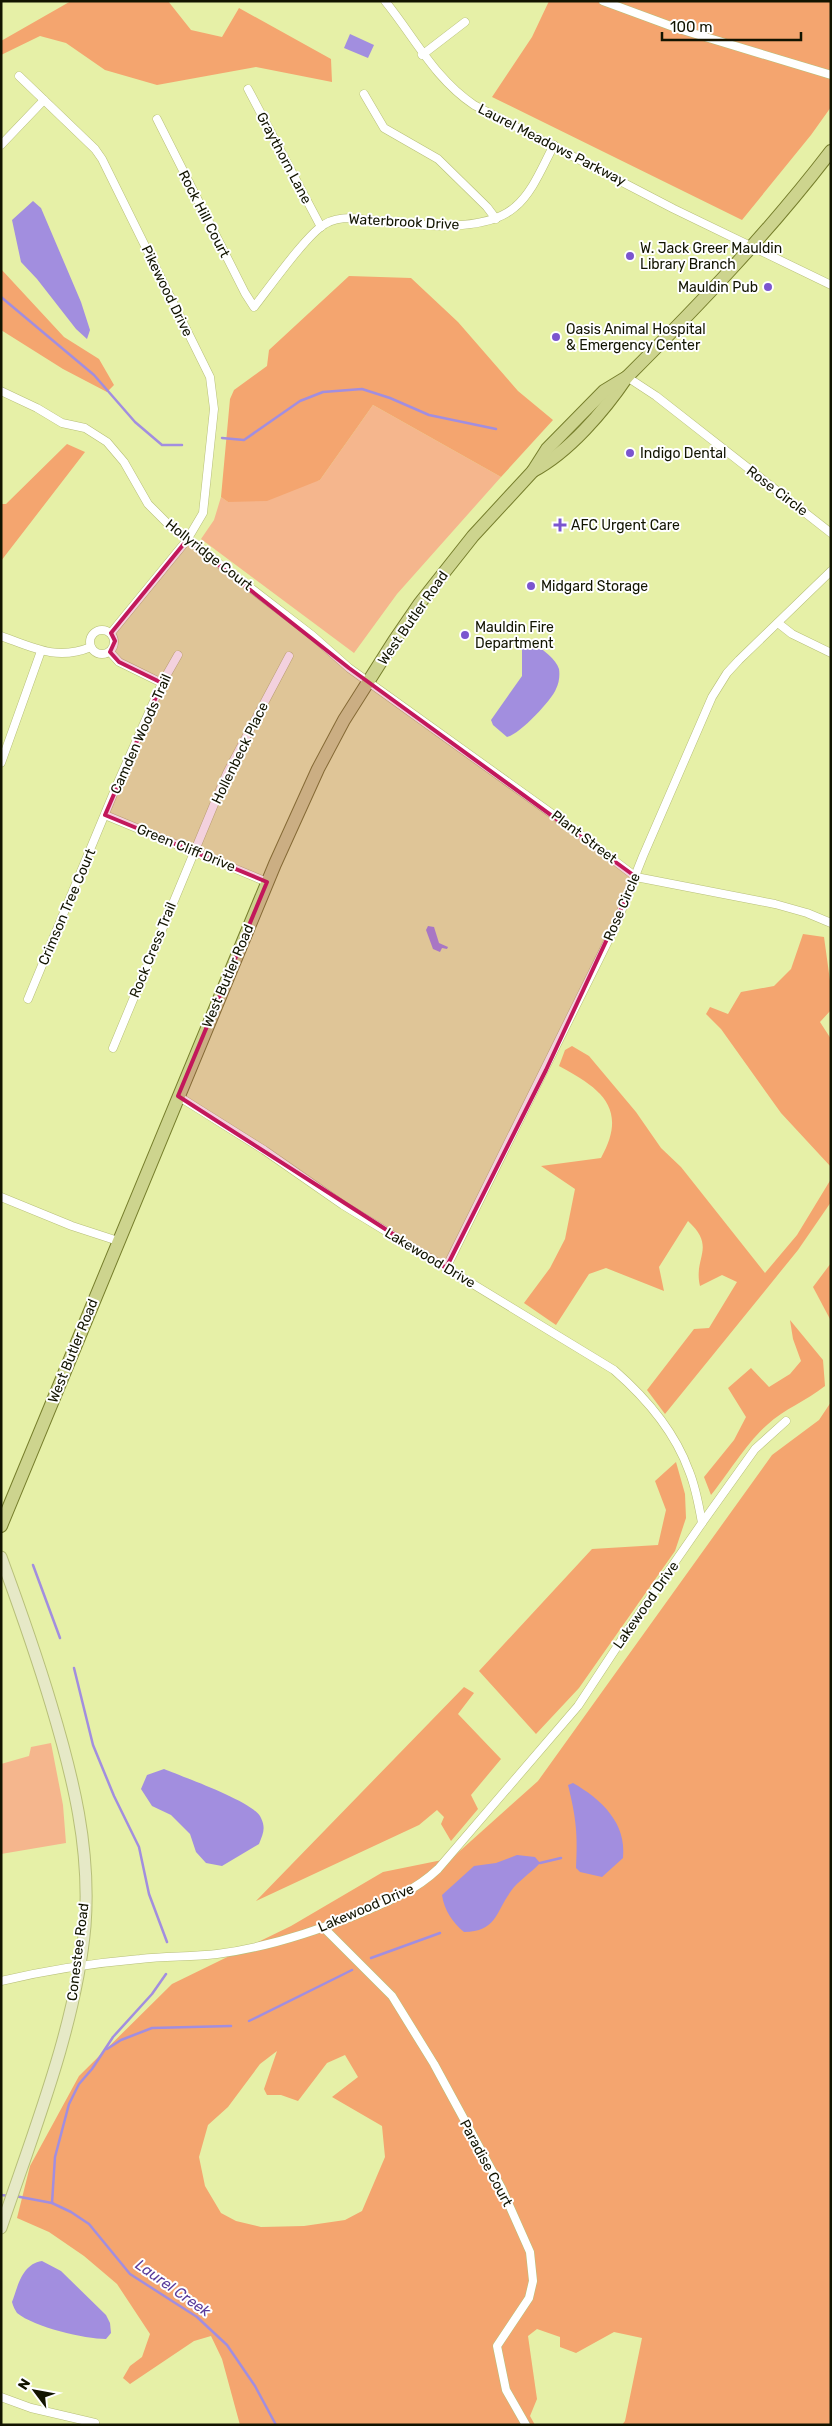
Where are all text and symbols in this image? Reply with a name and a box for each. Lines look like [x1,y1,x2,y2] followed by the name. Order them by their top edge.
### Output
[662,10,801,42] scale bar
[670,18,712,36] text: 100 m
[475,100,629,190] street label: Laurel Meadows Parkway
[253,109,315,207] street label: Graythorn Lane
[175,168,234,261] street label: Rock Hill Court
[348,211,460,233] street label: Waterbrook Drive
[640,240,782,273] place label: W. Jack Greer Mauldin Library Branch
[138,243,197,340] street label: Pikewood Drive
[624,250,636,262] marker: W. Jack Greer Mauldin Library Branch
[678,279,758,296] place label: Mauldin Pub
[762,281,774,293] marker: Mauldin Pub
[566,321,706,354] place label: Oasis Animal Hospital & Emergency Center
[550,331,562,343] marker: Oasis Animal Hospital & Emergency Center
[640,445,726,462] place label: Indigo Dental
[624,447,636,459] marker: Indigo Dental
[743,462,811,520] street label: Rose Circle
[162,516,256,595] street label: Hollyridge Court
[571,517,680,534] place label: AFC Urgent Care
[553,518,567,532] marker: AFC Urgent Care
[374,568,452,668] street label: West Butler Road
[541,578,648,595] place label: Midgard Storage
[525,580,537,592] marker: Midgard Storage
[475,619,554,652] place label: Mauldin Fire Department
[459,629,471,641] marker: Mauldin Fire Department
[107,671,175,797] street label: Camden Woods Trail
[208,699,272,807] street label: Hollenbeck Place
[548,807,621,868] street label: Plant Street
[134,820,238,876] street label: Green Cliff Drive
[35,846,99,968] street label: Crimson Tree Court
[600,870,644,944] street label: Rose Circle
[126,900,180,1000] street label: Rock Cress Trail
[199,922,257,1030] street label: West Butler Road
[382,1224,479,1292] street label: Lakewood Drive
[44,1296,102,1406] street label: West Butler Road
[610,1558,683,1652] street label: Lakewood Drive
[315,1880,417,1936] street label: Lakewood Drive
[64,1902,92,2002] street label: Conestee Road
[456,2117,516,2210] street label: Paradise Court
[132,2255,214,2321] water label: Laurel Creek
[10,2366,60,2416] north arrow
[15,2376,34,2393] text: N

